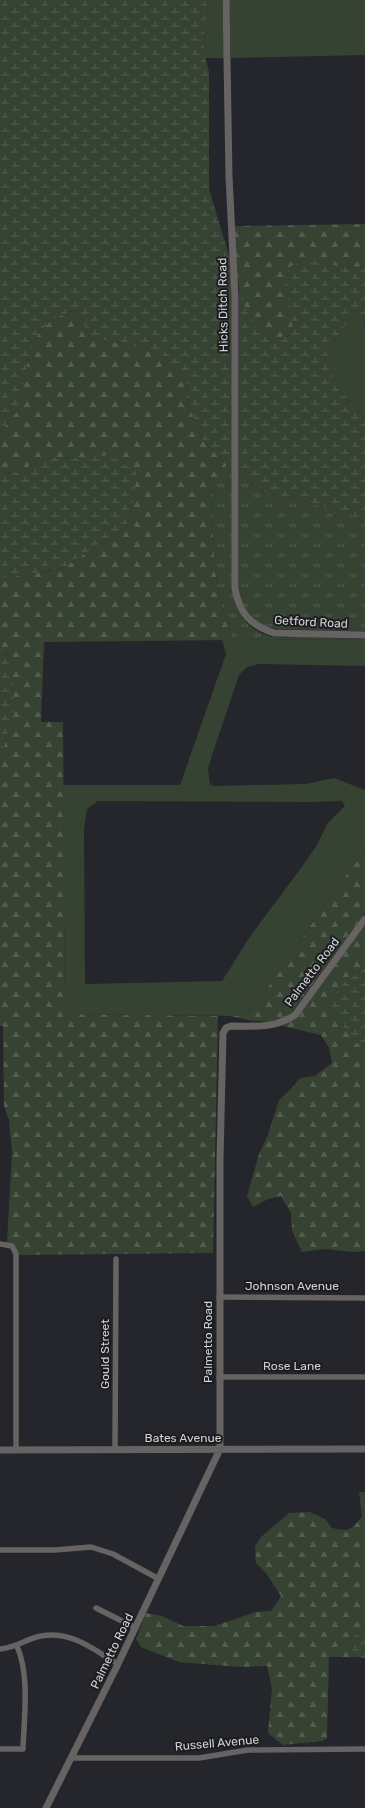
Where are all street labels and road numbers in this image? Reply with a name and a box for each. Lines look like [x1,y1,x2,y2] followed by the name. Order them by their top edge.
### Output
[215,258,231,352] street label: Hicks Ditch Road
[274,613,348,631] street label: Getford Road
[282,935,342,1009] street label: Palmetto Road
[245,1279,339,1293] street label: Johnson Avenue
[201,1301,215,1383] street label: Palmetto Road
[98,1319,112,1389] street label: Gould Street
[263,1359,321,1373] street label: Rose Lane
[145,1431,222,1445] street label: Bates Avenue
[88,1611,136,1691] street label: Palmetto Road
[174,1732,260,1754] street label: Russell Avenue

